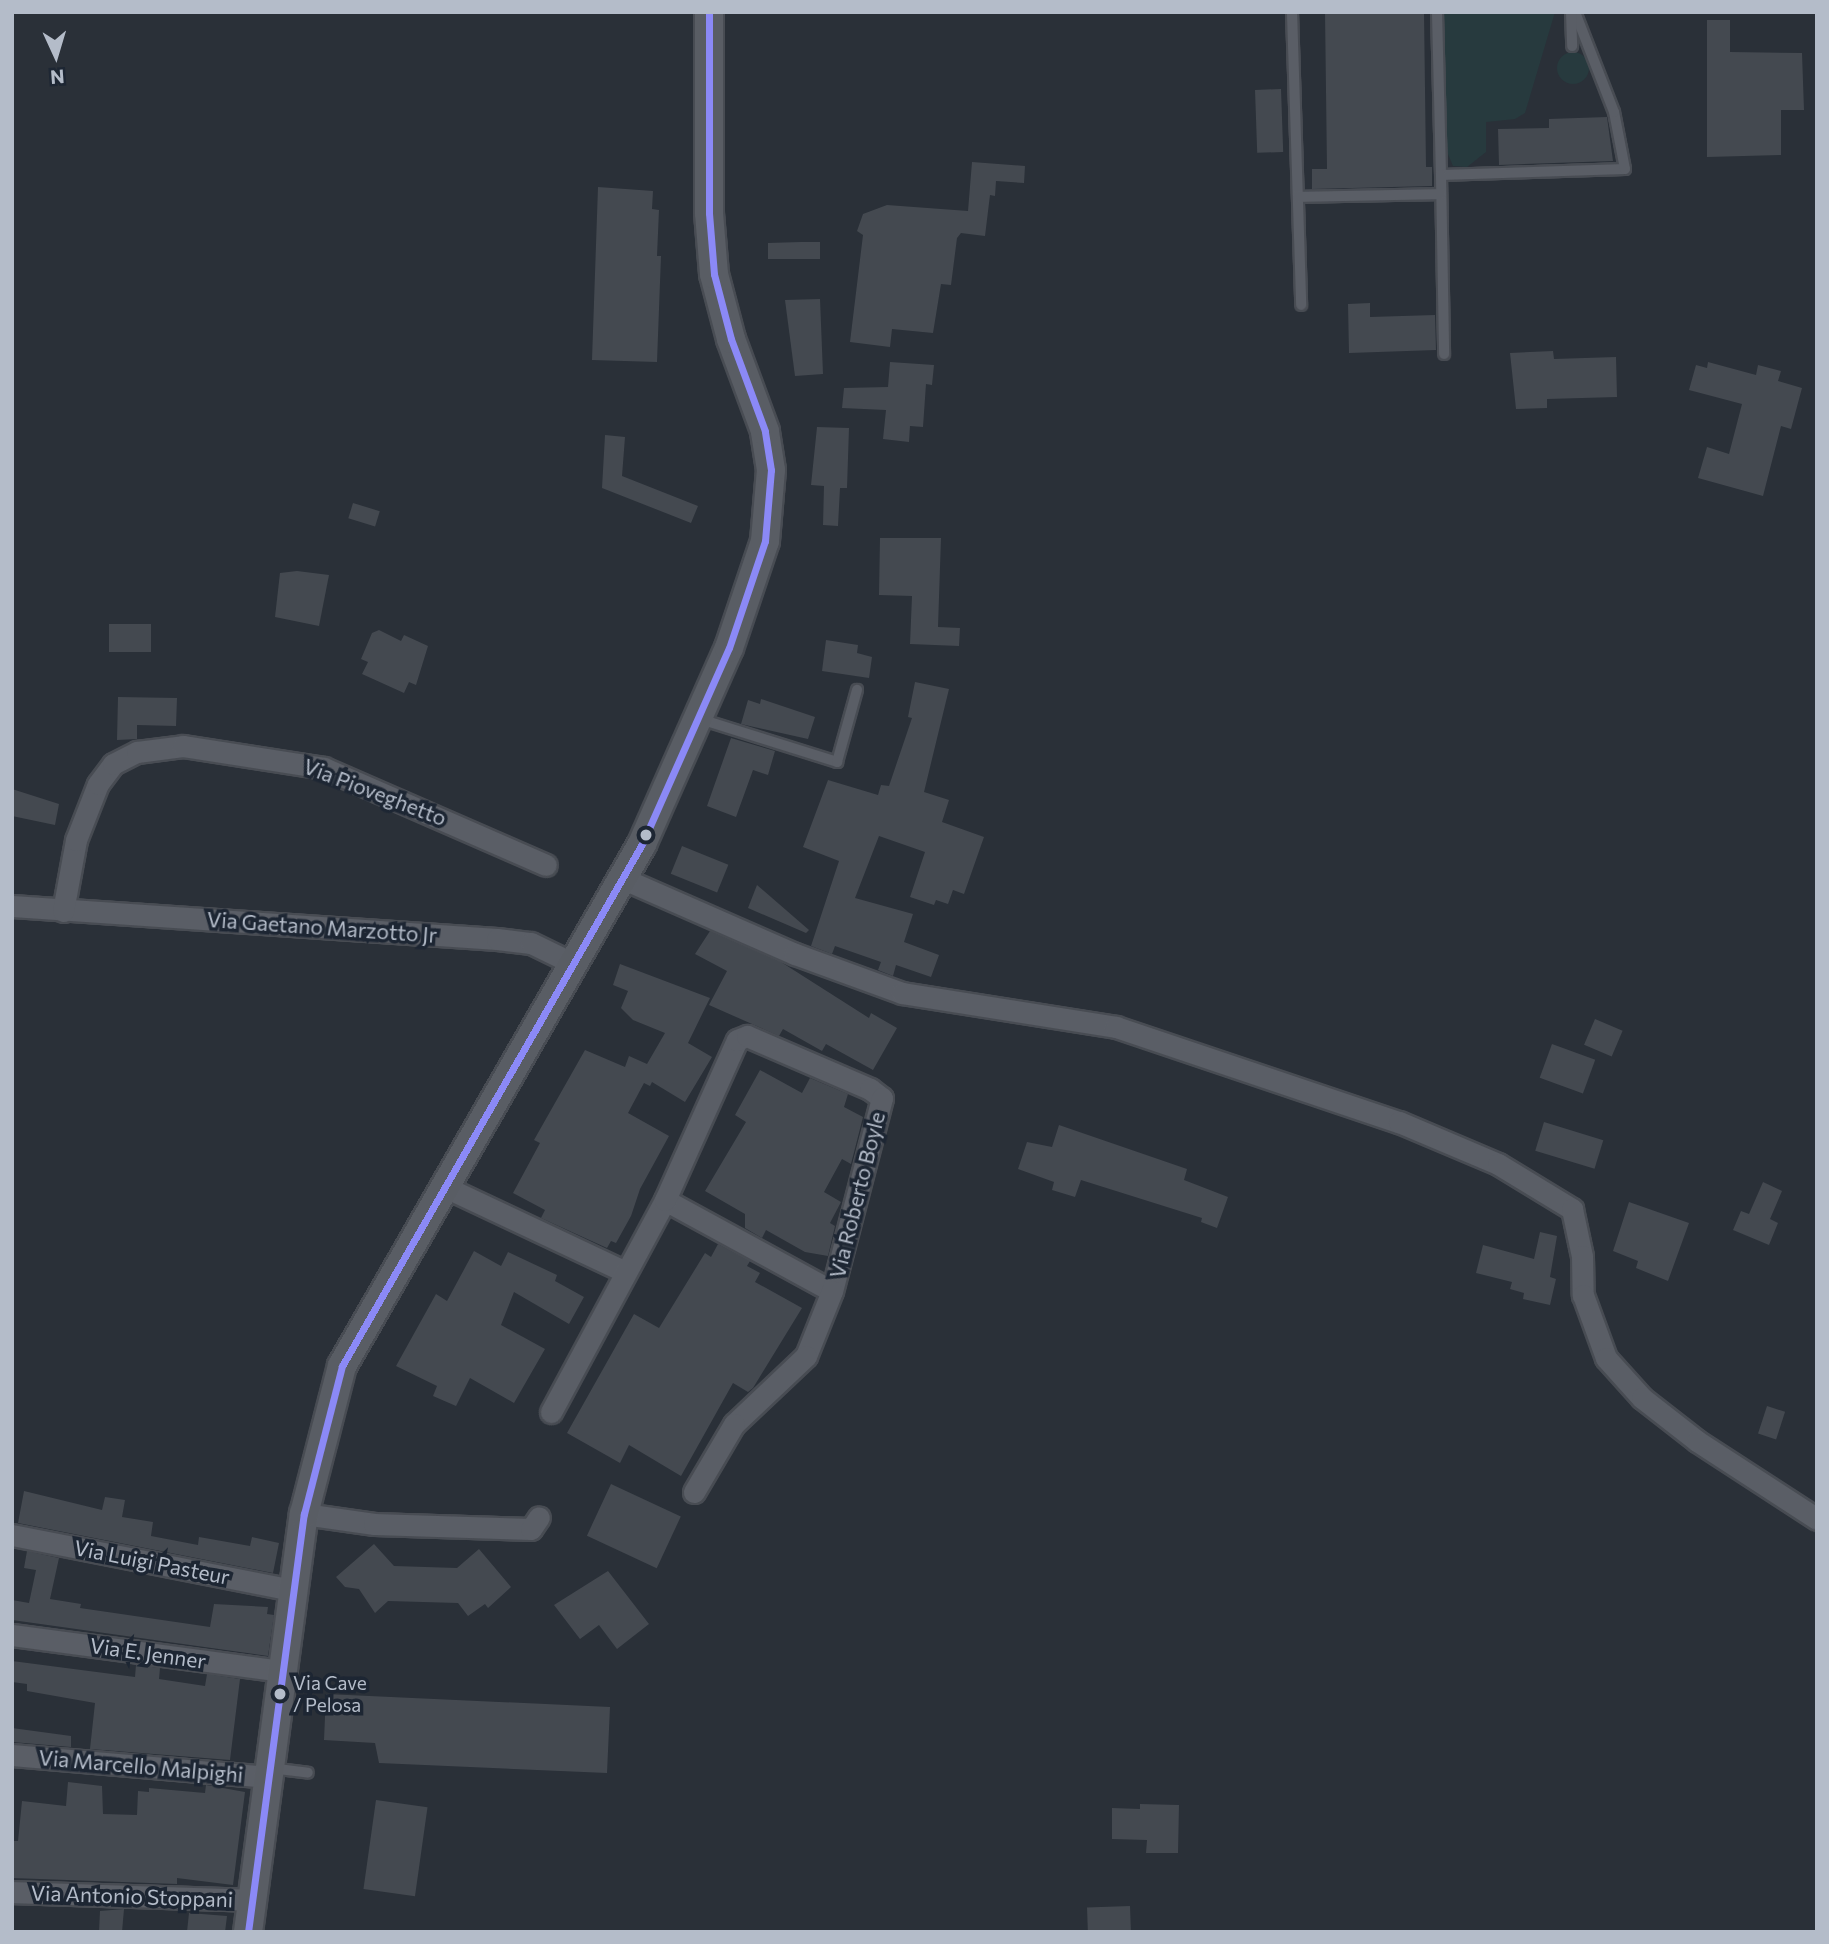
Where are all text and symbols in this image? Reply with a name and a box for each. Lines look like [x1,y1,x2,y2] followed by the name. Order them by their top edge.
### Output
[21,21,91,91] north arrow
[50,65,65,89] text: N
[300,753,450,831] street label: Via Pioveghetto
[639,828,653,842] unlabelled marker
[206,906,438,948] street label: Via Gaetano Marzotto Jr
[824,1109,890,1281] street label: Via Roberto Boyle
[72,1535,232,1589] street label: Via Luigi Pasteur
[88,1632,208,1674] street label: Via E. Jenner
[293,1672,367,1716] place label: Via Cave / Pelosa
[273,1687,287,1701] marker: Via Cave / Pelosa
[38,1745,244,1787] street label: Via Marcello Malpighi
[30,1880,234,1912] street label: Via Antonio Stoppani

